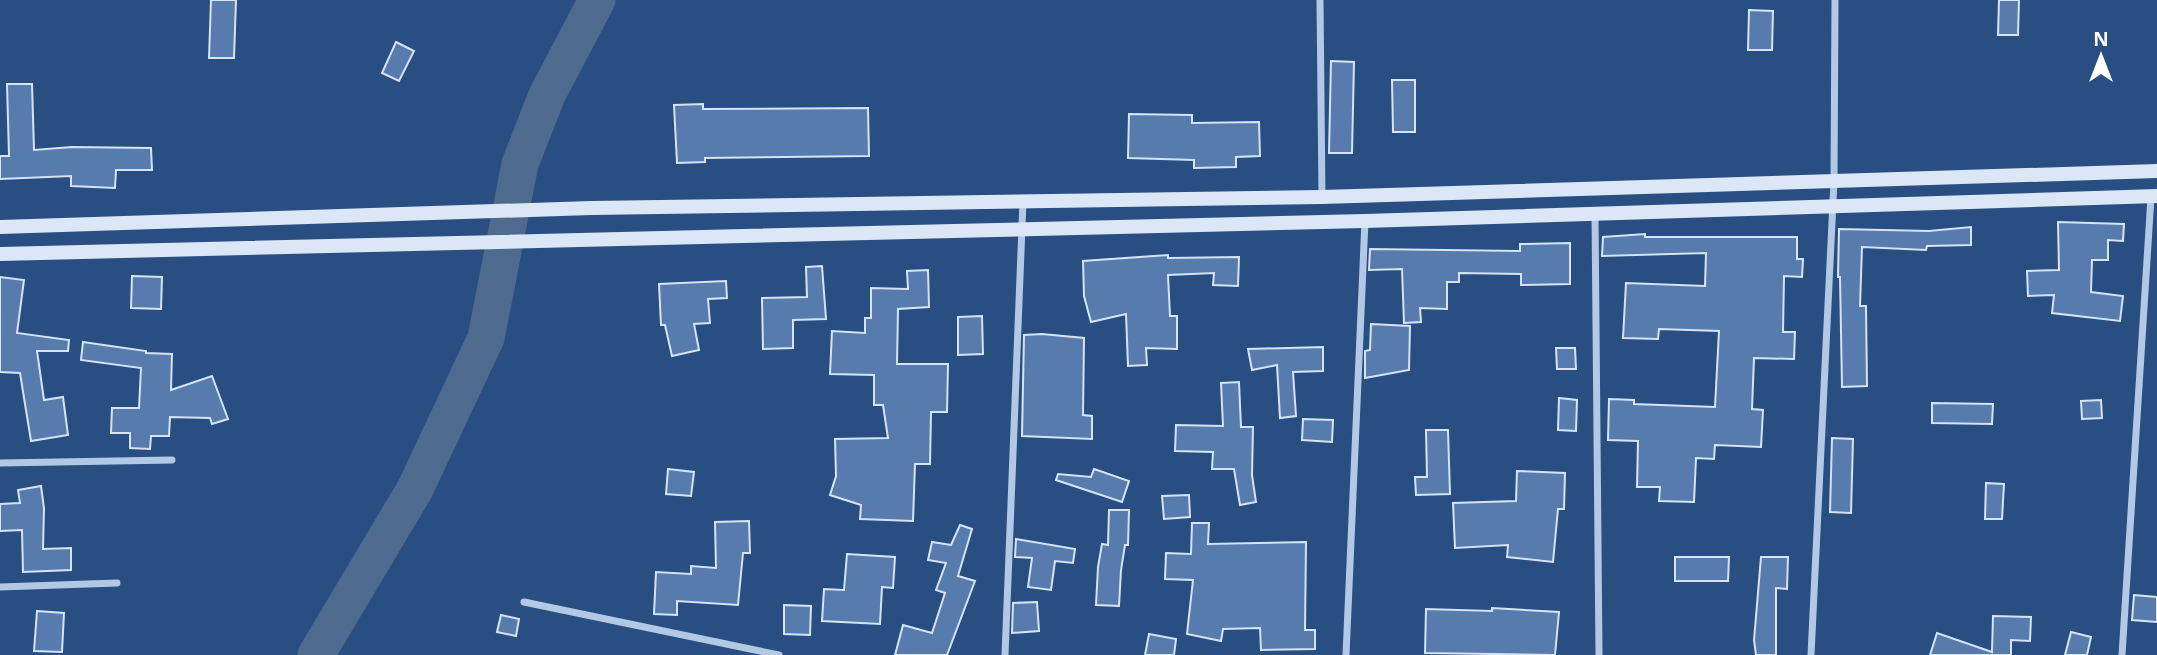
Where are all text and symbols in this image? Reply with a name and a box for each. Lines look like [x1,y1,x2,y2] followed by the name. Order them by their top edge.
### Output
[2066,21,2136,91] north arrow
[2093,26,2109,52] text: N

